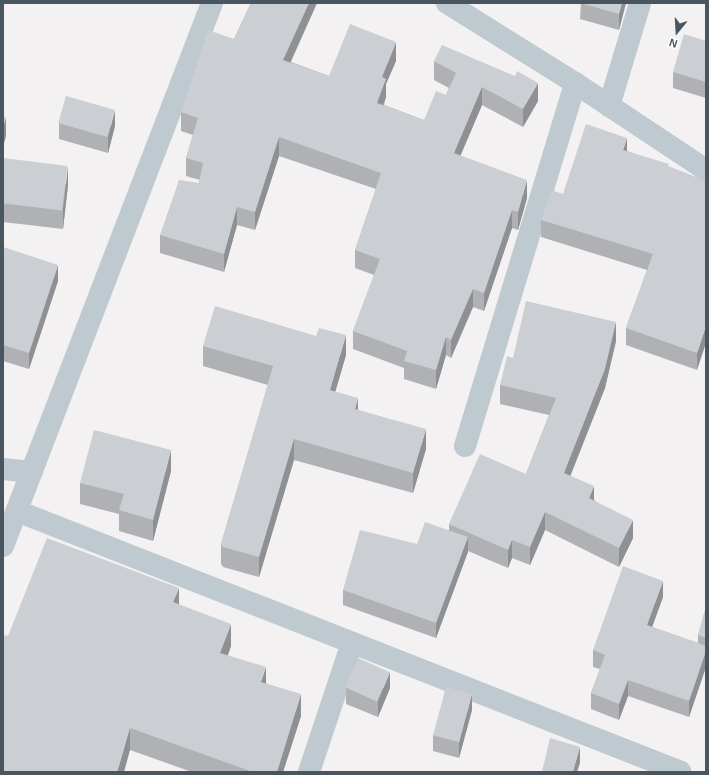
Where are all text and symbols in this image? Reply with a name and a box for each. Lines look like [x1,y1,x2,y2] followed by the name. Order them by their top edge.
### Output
[657,12,697,52] north arrow
[668,36,679,50] text: N

